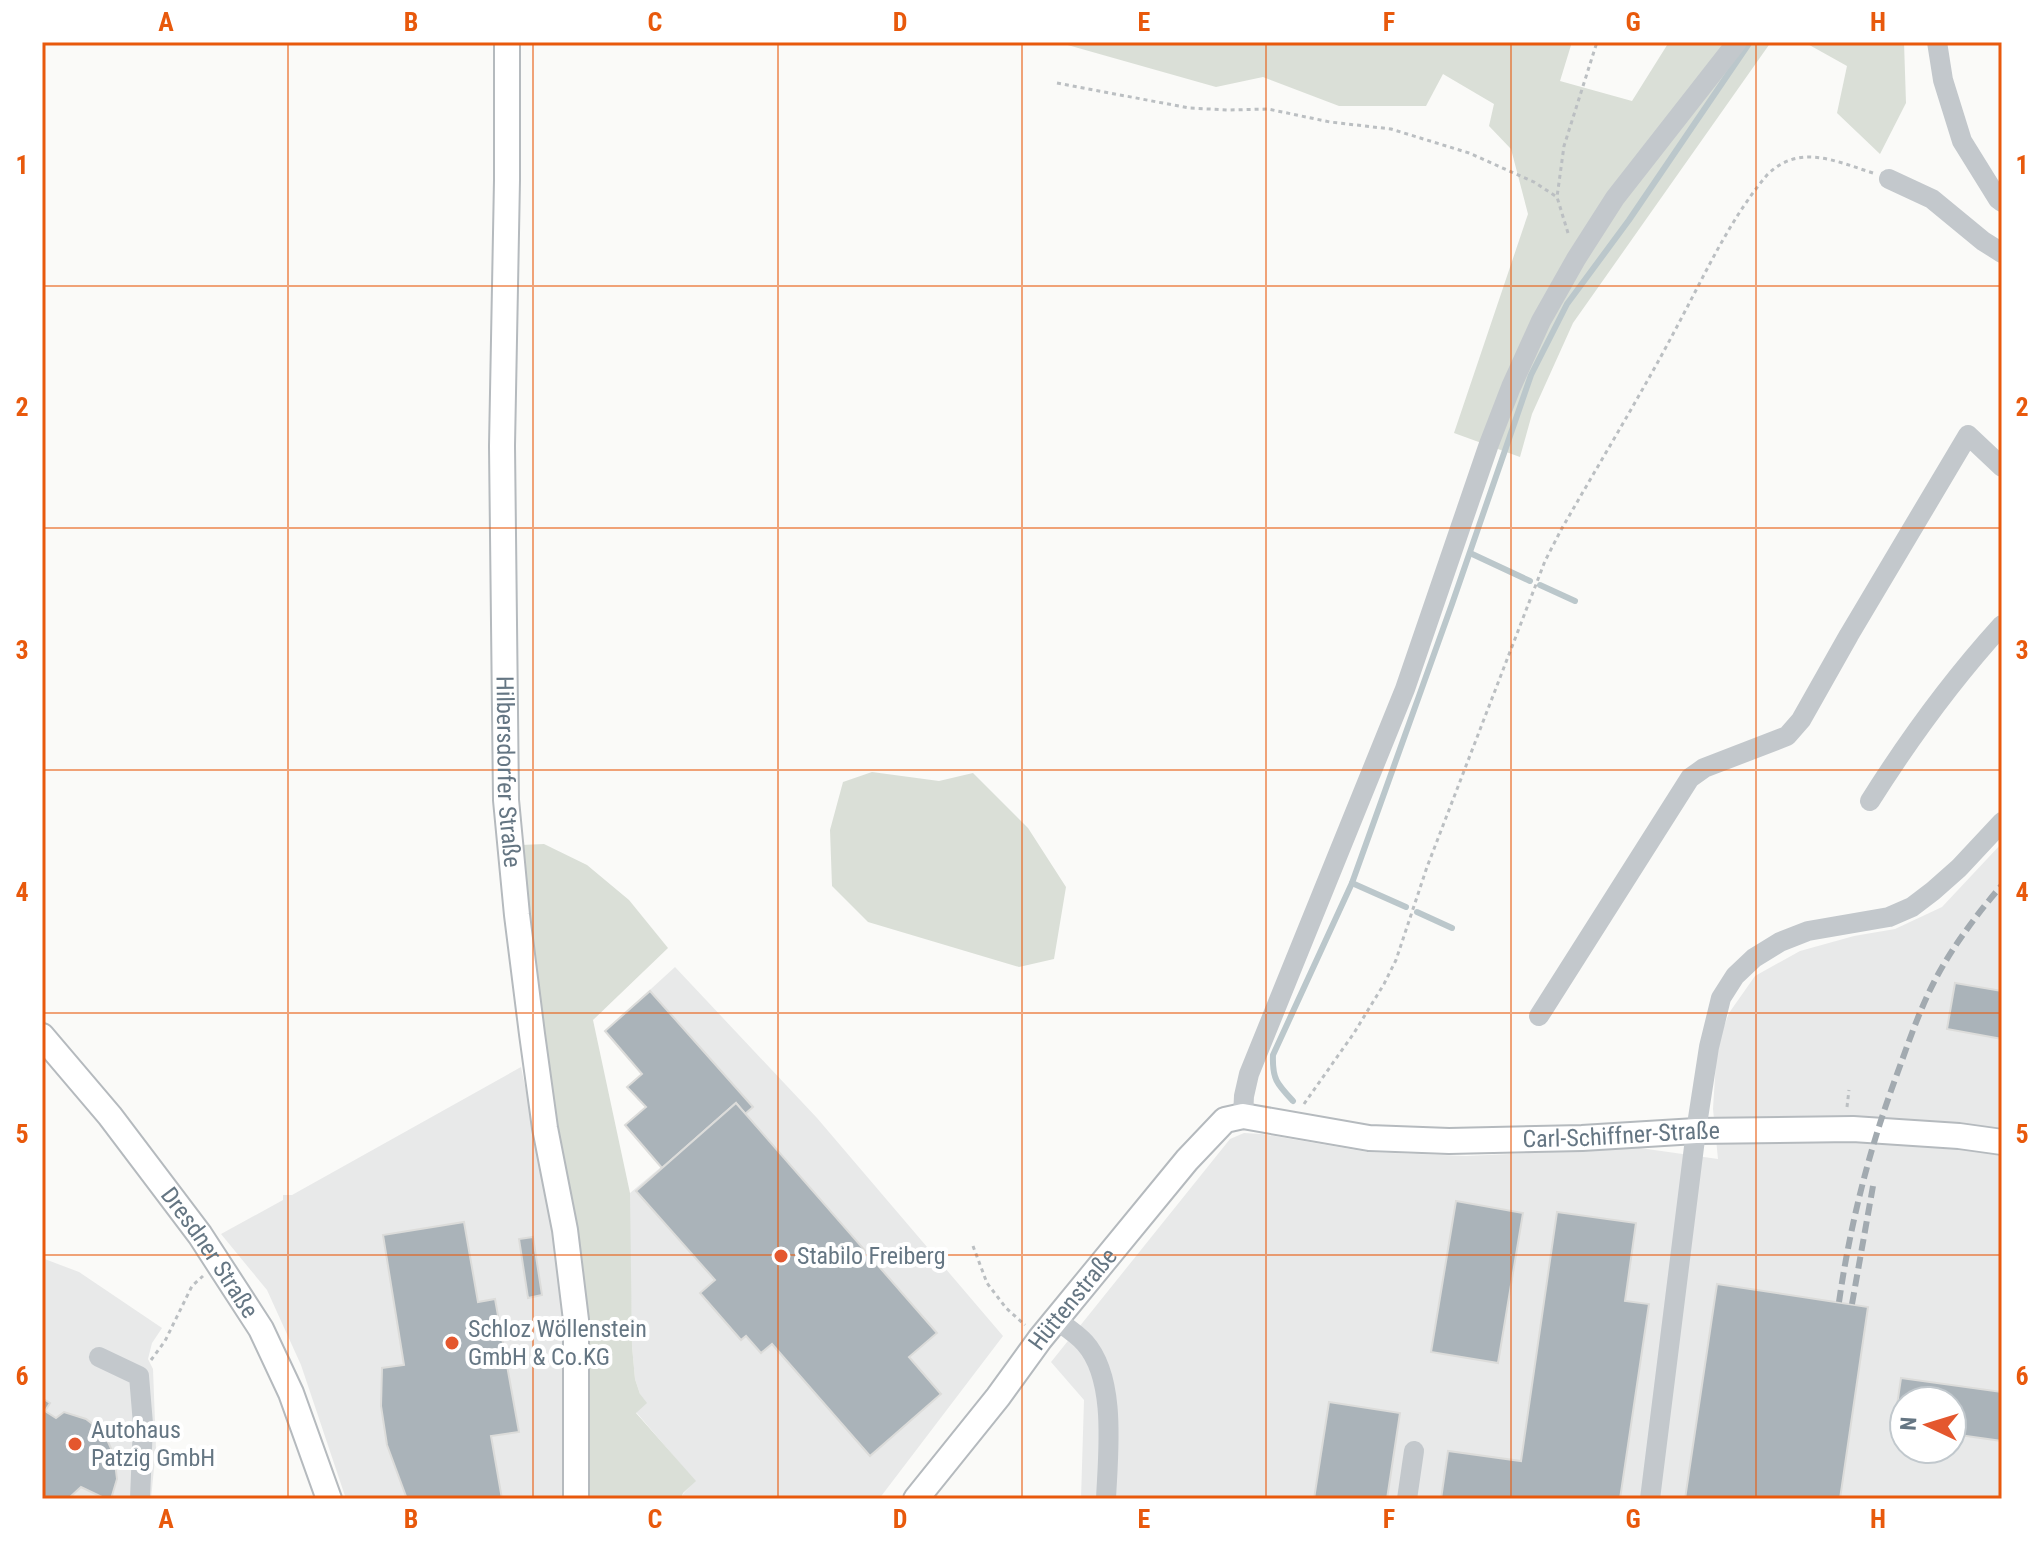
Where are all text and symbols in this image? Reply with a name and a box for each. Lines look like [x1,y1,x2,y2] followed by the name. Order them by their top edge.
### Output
[158,7,174,37] text: A
[404,7,418,37] text: B
[648,7,663,37] text: C
[893,7,907,37] text: D
[1138,7,1151,37] text: E
[1383,7,1395,37] text: F
[1625,7,1641,37] text: G
[1870,7,1886,37] text: H
[15,150,29,180] text: 1
[2015,150,2029,180] text: 1
[15,392,29,422] text: 2
[2015,392,2029,422] text: 2
[15,635,29,665] text: 3
[2015,635,2029,665] text: 3
[491,676,526,869] street label: Hilbersdorfer Straße
[15,877,29,907] text: 4
[2015,877,2029,907] text: 4
[1522,1117,1720,1153] street label: Carl-Schiffner-Straße
[15,1119,29,1149] text: 5
[2015,1119,2029,1149] text: 5
[155,1182,264,1323] street label: Dresdner Straße
[797,1242,946,1270] place label: Stabilo Freiberg
[1023,1242,1123,1356] street label: Hüttenstraße
[772,1247,790,1265] marker: Stabilo Freiberg
[468,1315,647,1371] place label: Schloz Wöllenstein GmbH & Co.KG
[443,1334,461,1352] marker: Schloz Wöllenstein GmbH & Co.KG
[15,1361,29,1391] text: 6
[2015,1361,2029,1391] text: 6
[1888,1385,1968,1465] north arrow
[91,1416,215,1472] place label: Autohaus Patzig GmbH
[1896,1416,1921,1431] text: N
[66,1435,84,1453] marker: Autohaus Patzig GmbH
[158,1504,174,1534] text: A
[404,1504,418,1534] text: B
[648,1504,663,1534] text: C
[893,1504,907,1534] text: D
[1138,1504,1151,1534] text: E
[1383,1504,1395,1534] text: F
[1625,1504,1641,1534] text: G
[1870,1504,1886,1534] text: H

